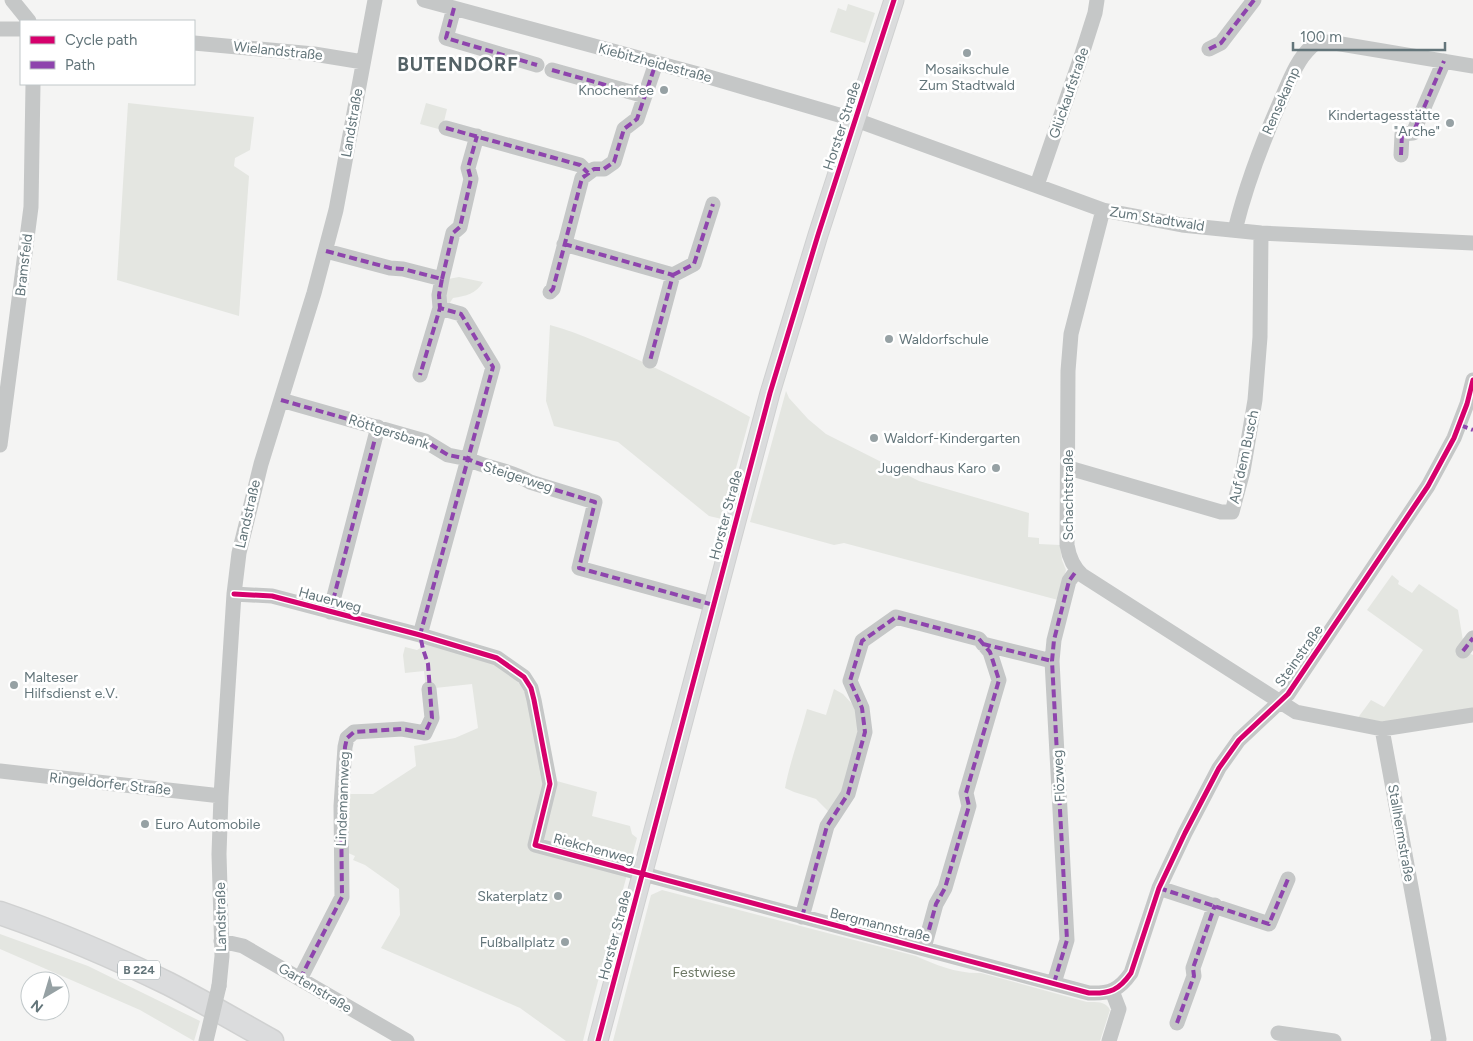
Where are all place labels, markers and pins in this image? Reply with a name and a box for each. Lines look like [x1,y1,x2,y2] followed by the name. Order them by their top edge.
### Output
[961,47,973,59] marker: Mosaikschule Zum Stadtwald
[919,61,1015,94] place label: Mosaikschule Zum Stadtwald
[578,82,654,99] place label: Knochenfee
[658,84,670,96] marker: Knochenfee
[1328,107,1440,140] place label: Kindertagesstätte "Arche"
[1444,117,1456,129] marker: Kindertagesstätte "Arche"
[899,331,989,348] place label: Waldorfschule
[883,333,895,345] marker: Waldorfschule
[884,430,1020,447] place label: Waldorf-Kindergarten
[868,432,880,444] marker: Waldorf-Kindergarten
[878,460,986,477] place label: Jugendhaus Karo
[990,462,1002,474] marker: Jugendhaus Karo
[24,669,118,702] place label: Malteser Hilfsdienst e.V.
[8,679,20,691] marker: Malteser Hilfsdienst e.V.
[155,816,261,833] place label: Euro Automobile
[139,818,151,830] marker: Euro Automobile
[477,888,548,905] place label: Skaterplatz
[552,890,564,902] marker: Skaterplatz
[480,934,555,951] place label: Fußballplatz
[559,936,571,948] marker: Fußballplatz

